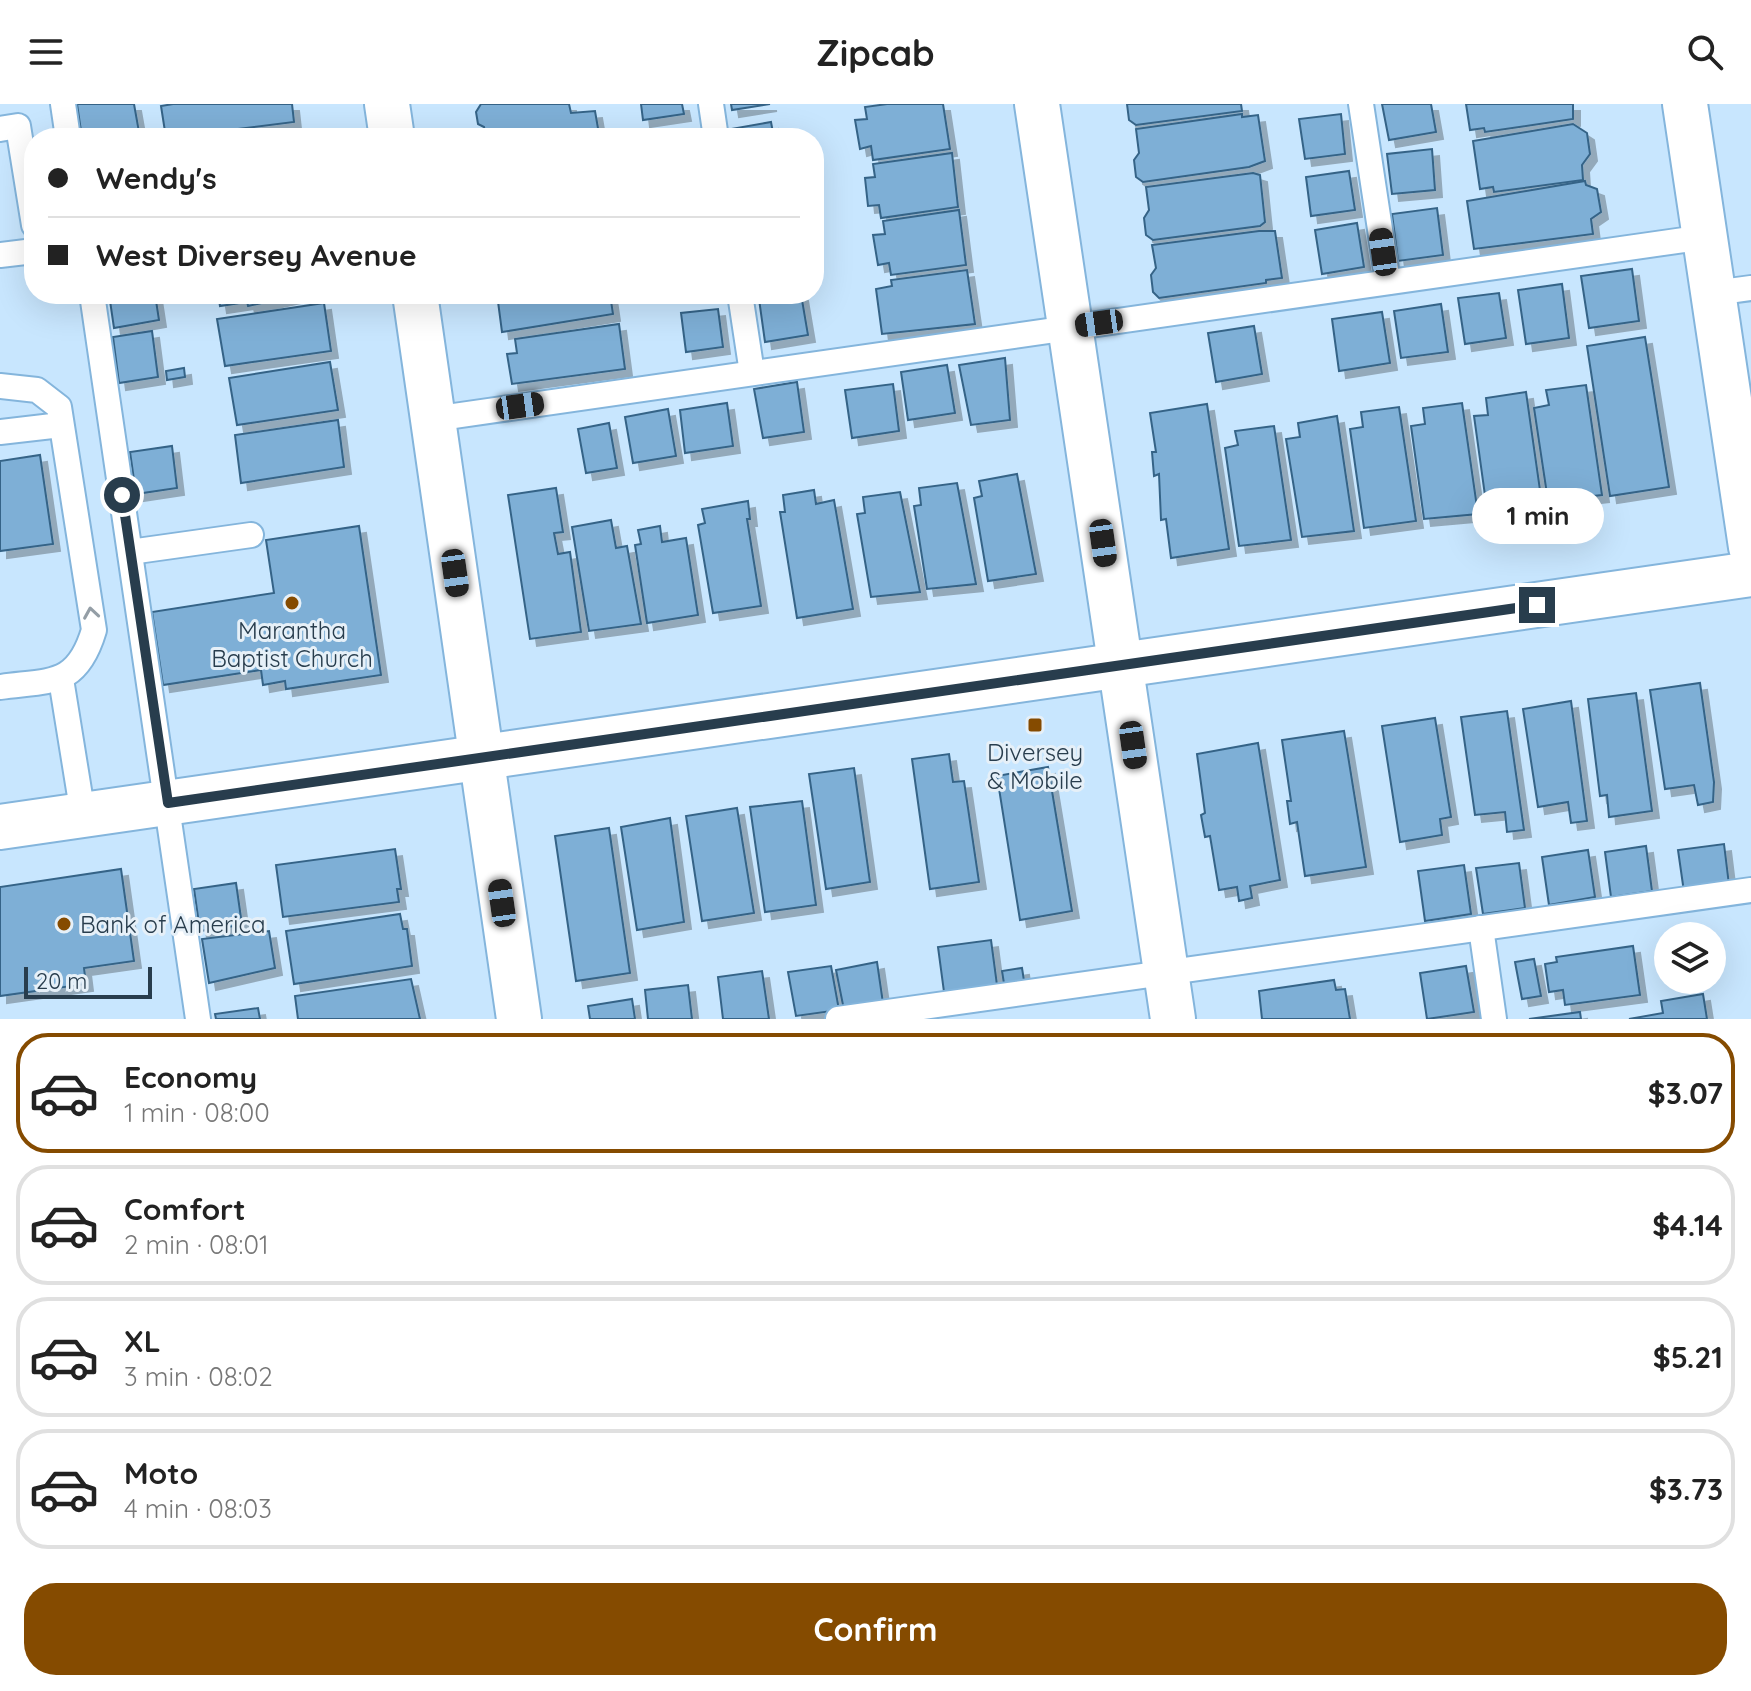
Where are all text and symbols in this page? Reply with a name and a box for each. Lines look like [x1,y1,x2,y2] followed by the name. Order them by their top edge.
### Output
[24,30,68,74] icon: menu
[816,30,935,75] text: Zipcab
[1683,30,1727,74] icon: search
[96,159,217,197] text: Wendy's
[1368,227,1398,277] car
[96,236,417,274] text: West Diversey Avenue
[1074,308,1124,338] car
[495,391,545,421] car
[104,477,140,513] route start
[1471,489,1603,545] callout: 1 min
[1507,499,1570,532] text: 1 min
[1088,518,1118,568] car
[440,548,470,598] car
[1519,587,1555,623] route end
[283,594,301,612] marker: Marantha Baptist Church
[83,607,100,620] one-way arrow
[211,615,373,673] place label: Marantha Baptist Church
[1026,716,1044,734] marker: Diversey & Mobile
[1118,720,1148,770] car
[987,737,1083,795] place label: Diversey & Mobile
[487,878,517,928] car
[80,909,265,939] place label: Bank of America
[55,915,73,933] marker: Bank of America
[1654,922,1726,994] map controls
[1654,922,1726,994] button: layers
[24,963,152,999] scale bar
[36,967,87,995] text: 20 m
[28,1057,100,1129] icon: car
[124,1058,257,1096] text: Economy
[1648,1074,1723,1112] text: $3.07
[124,1096,270,1129] text: 1 min · 08:00
[28,1189,100,1261] icon: car
[124,1190,245,1228] text: Comfort
[1652,1206,1723,1244] text: $4.14
[124,1228,269,1261] text: 2 min · 08:01
[28,1321,100,1393] icon: car
[124,1322,161,1360] text: XL
[1653,1338,1723,1376] text: $5.21
[124,1360,273,1393] text: 3 min · 08:02
[28,1453,100,1525] icon: car
[124,1454,198,1492] text: Moto
[1649,1470,1723,1508] text: $3.73
[124,1492,272,1525] text: 4 min · 08:03
[24,1583,1727,1675] button: Confirm

